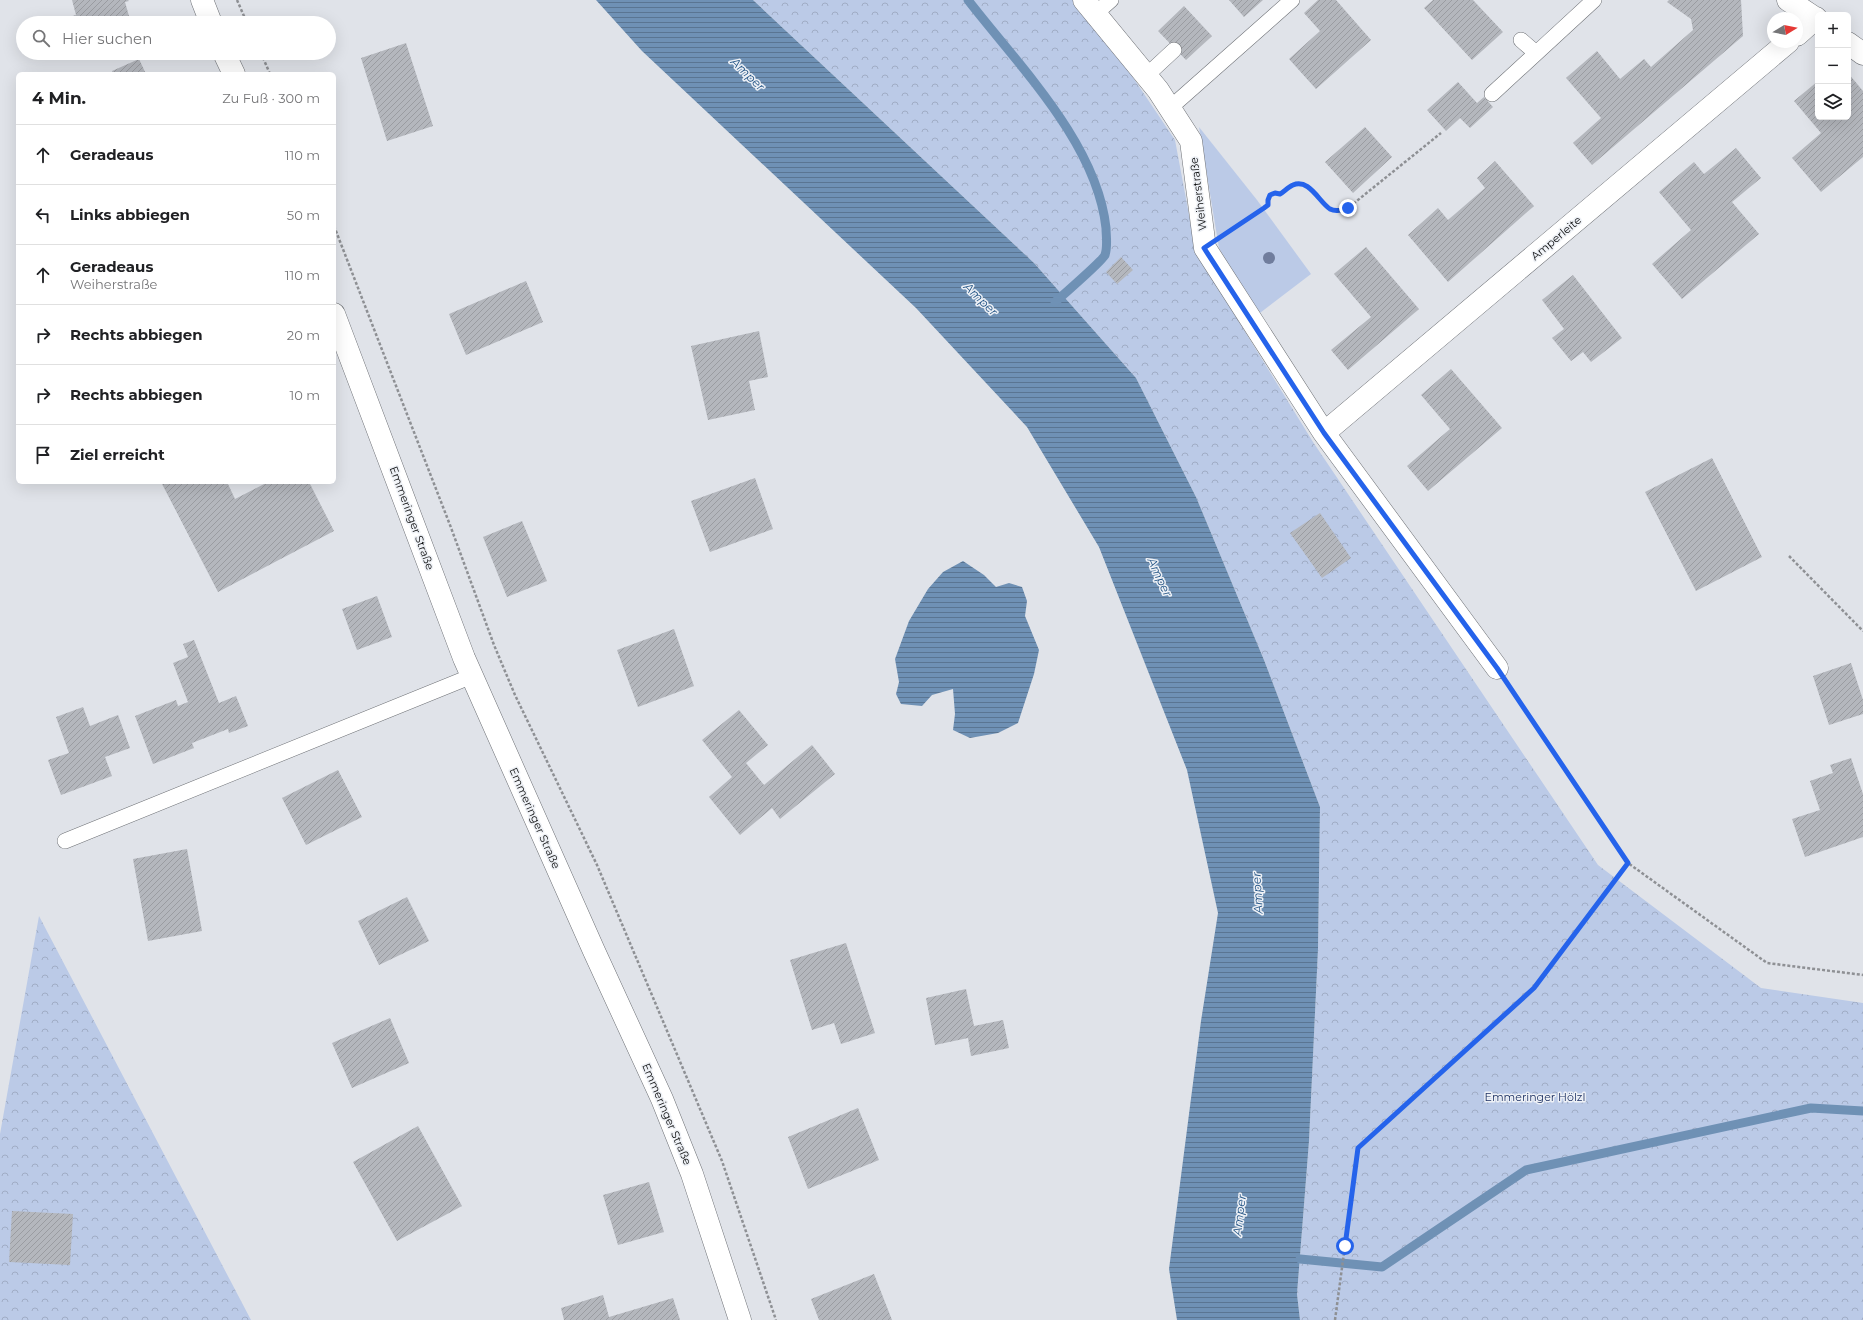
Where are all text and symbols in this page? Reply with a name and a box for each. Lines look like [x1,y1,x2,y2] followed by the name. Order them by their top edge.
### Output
[1767,12,1803,48] north arrow
[1815,12,1851,120] map controls
[1815,12,1851,48] button: +
[16,16,336,60] search box
[30,27,52,49] icon: search
[62,29,152,48] text: Hier suchen
[1815,48,1851,84] button: −
[727,53,768,94] water label: Amper
[1815,84,1851,120] button: layers
[32,88,86,108] text: 4 Min.
[222,90,320,106] text: Zu Fuß · 300 m
[32,144,54,166] icon: ahead
[70,145,153,164] text: Geradeaus
[285,147,320,163] text: 110 m
[1187,156,1209,232] street label: Weiherstraße
[1339,199,1357,217] route end
[32,204,54,226] icon: left
[70,205,190,224] text: Links abbiegen
[287,207,320,223] text: 50 m
[1528,213,1584,263] street label: Amperleite
[70,257,153,276] text: Geradeaus
[32,264,54,286] icon: ahead
[285,267,320,283] text: 110 m
[70,276,157,292] text: Weiherstraße
[960,278,1001,319] water label: Amper
[32,324,54,346] icon: right
[70,325,203,344] text: Rechts abbiegen
[287,327,320,343] text: 20 m
[32,384,54,406] icon: right
[70,385,203,404] text: Rechts abbiegen
[290,387,320,403] text: 10 m
[32,444,54,466] icon: arrive
[70,445,165,464] text: Ziel erreicht
[387,464,437,572] street label: Emmeringer Straße
[1144,554,1176,599] water label: Amper
[506,765,564,871] street label: Emmeringer Straße
[1248,872,1266,915] water label: Amper
[639,1061,695,1167] street label: Emmeringer Straße
[1485,1090,1585,1104] park label: Emmeringer Hölzl
[1229,1193,1249,1238] water label: Amper
[1336,1237,1354,1255] route start

